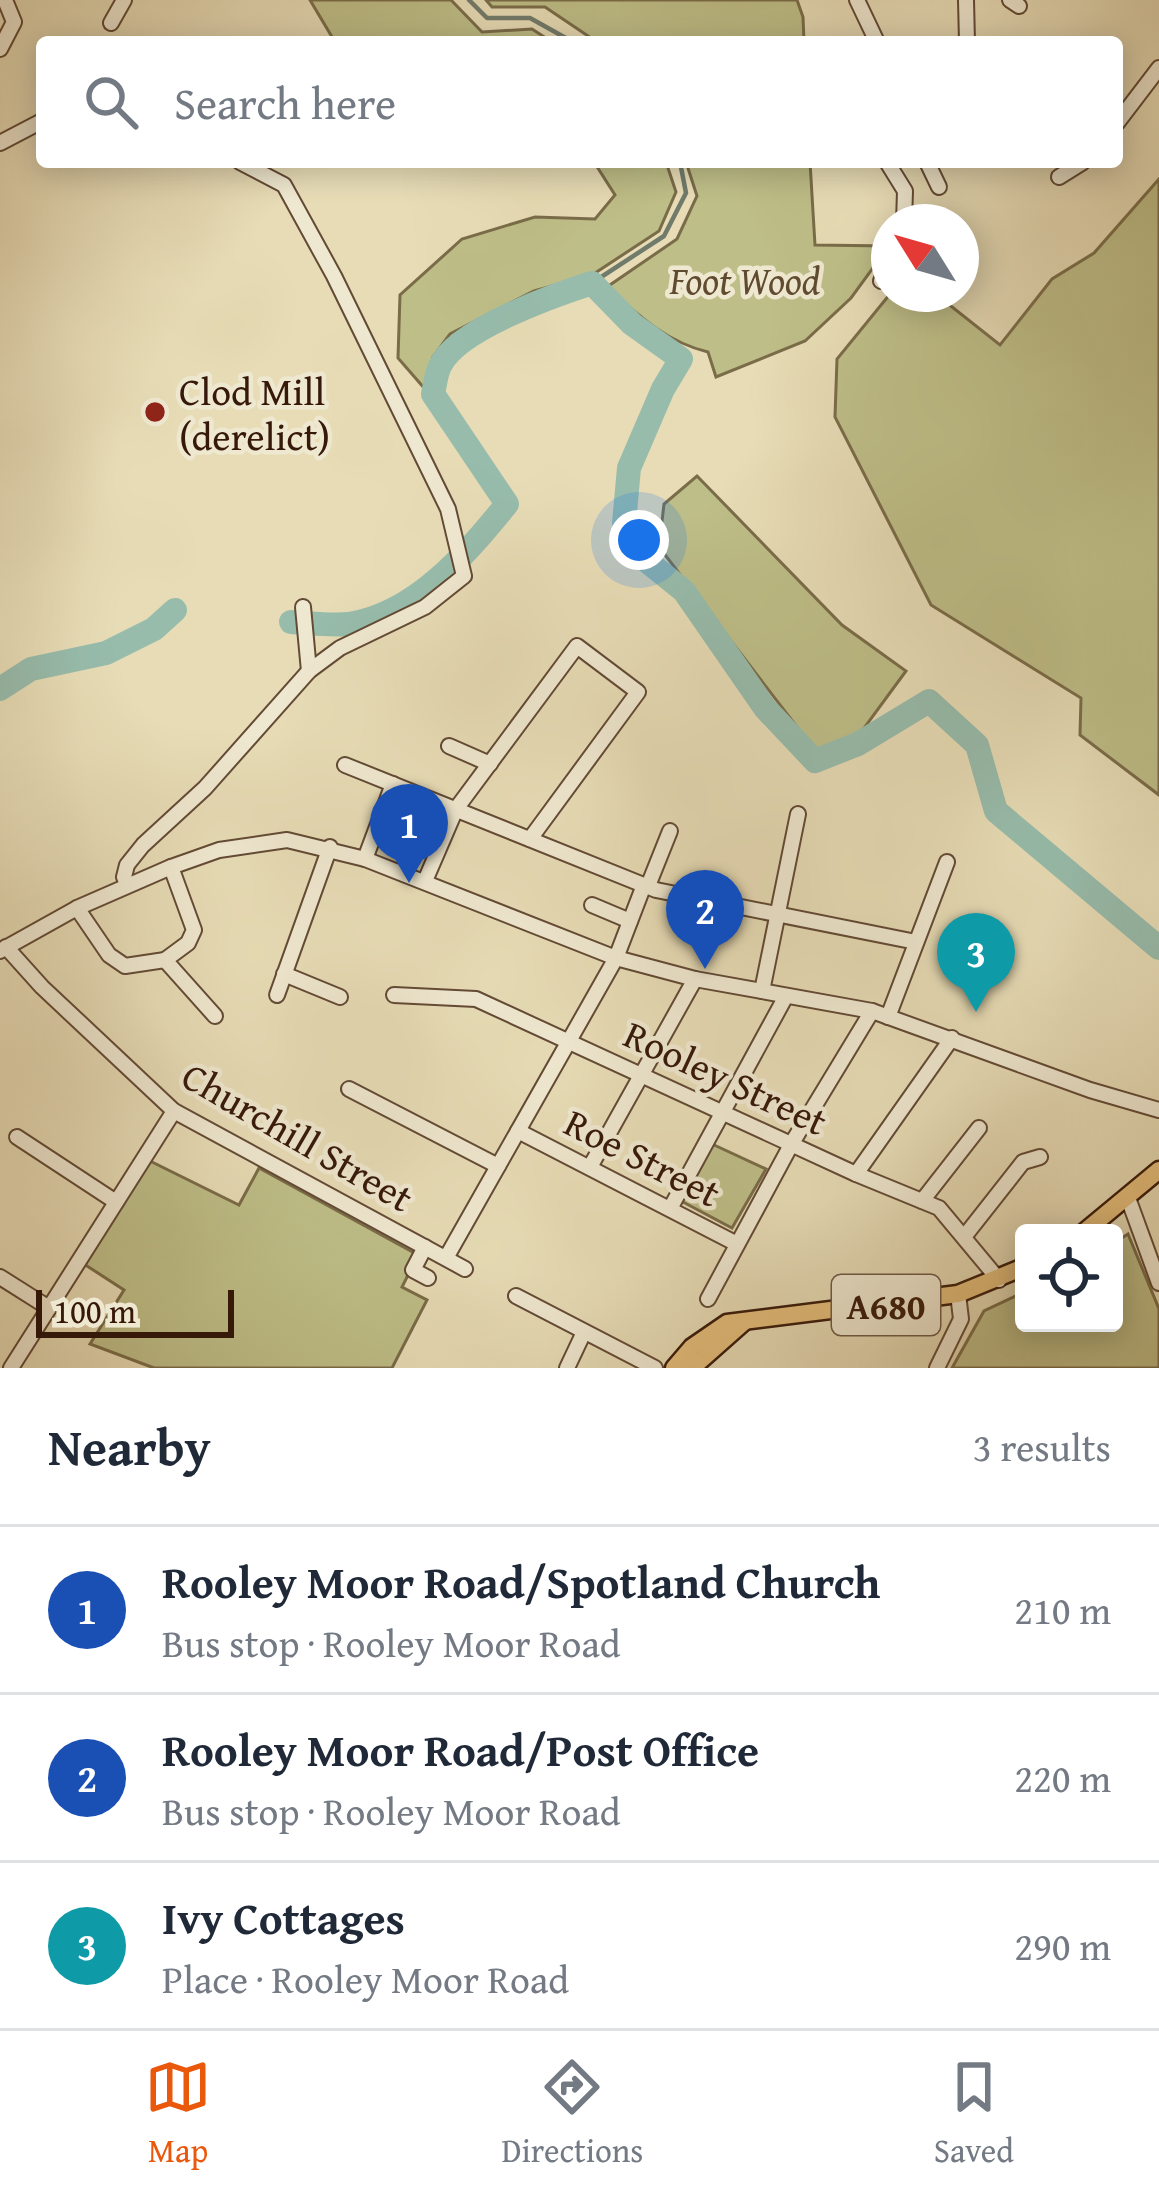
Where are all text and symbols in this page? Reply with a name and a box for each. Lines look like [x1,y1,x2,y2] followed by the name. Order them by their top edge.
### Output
[36,36,1123,168] search box
[78,69,144,135] icon: search
[174,70,396,135] text: Search here
[871,204,979,312] north arrow
[668,251,821,308] park label: Foot Wood
[179,362,330,464] place label: Clod Mill (derelict)
[142,399,168,425] marker: Clod Mill (derelict)
[609,510,669,570] your location
[370,784,448,883] pin: 1
[666,870,744,969] pin: 2
[937,913,1015,1012] pin: 3
[615,1005,837,1149] street label: Rooley Street
[172,1047,424,1225] street label: Churchill Street
[555,1093,731,1221] street label: Roe Street
[1015,1224,1123,1332] map controls
[1015,1224,1123,1332] button: locate
[832,1275,940,1335] road number: A680
[36,1284,234,1337] scale bar
[54,1287,136,1335] text: 100 m
[48,1409,211,1484] text: Nearby
[973,1418,1111,1475] text: 3 results
[162,1549,880,1614] text: Rooley Moor Road/Spotland Church
[77,1581,97,1638] text: 1
[1014,1581,1111,1638] text: 210 m
[162,1614,621,1671] text: Bus stop · Rooley Moor Road
[162,1717,759,1782] text: Rooley Moor Road/Post Office
[77,1749,97,1806] text: 2
[1014,1749,1111,1806] text: 220 m
[162,1782,621,1839] text: Bus stop · Rooley Moor Road
[162,1885,405,1950] text: Ivy Cottages
[77,1917,97,1974] text: 3
[1014,1917,1111,1974] text: 290 m
[162,1950,569,2007] text: Place · Rooley Moor Road
[145,2054,211,2174] tab: Map
[502,2054,643,2174] tab: Directions
[934,2054,1014,2174] tab: Saved

